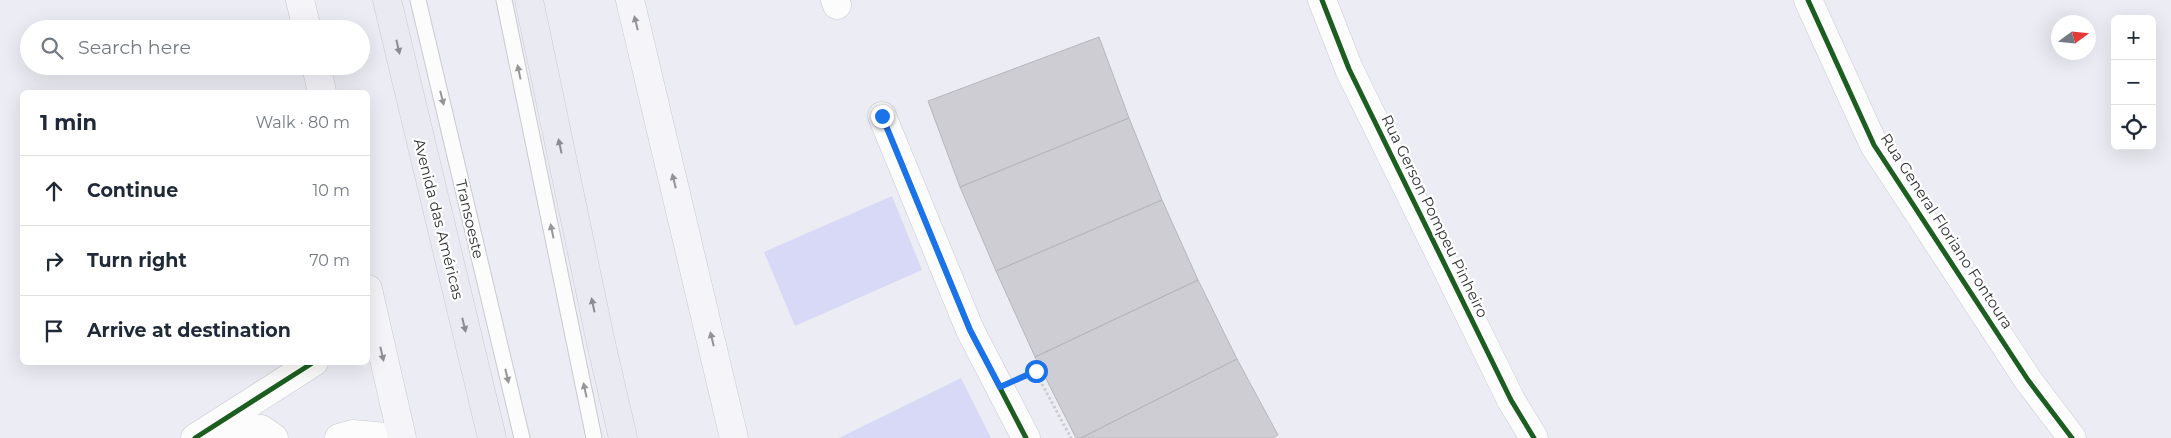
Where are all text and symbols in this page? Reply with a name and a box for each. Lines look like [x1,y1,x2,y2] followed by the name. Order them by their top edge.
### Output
[2051,15,2096,60] north arrow
[2111,15,2156,150] map controls
[2111,15,2156,60] button: +
[632,16,640,31] one-way arrow
[20,20,370,75] search box
[38,34,66,62] icon: search
[78,36,191,59] text: Search here
[394,40,402,55] one-way arrow
[2111,60,2156,105] button: −
[515,64,523,79] one-way arrow
[438,91,446,106] one-way arrow
[871,105,894,128] route end
[2111,105,2156,150] button: locate
[40,110,97,135] text: 1 min
[1377,111,1493,321] street label: Rua Gerson Pompeu Pinheiro
[255,113,350,132] text: Walk · 80 m
[1877,130,2017,332] street label: Rua General Floriano Fontoura
[410,137,468,301] street label: Avenida das Américas
[556,138,564,154] one-way arrow
[670,174,678,189] one-way arrow
[40,177,68,205] icon: ahead
[452,178,488,260] street label: Transoeste
[87,179,178,202] text: Continue
[312,181,350,200] text: 10 m
[548,224,556,239] one-way arrow
[40,247,68,275] icon: right
[87,249,187,272] text: Turn right
[309,251,350,270] text: 70 m
[589,298,597,313] one-way arrow
[40,317,68,345] icon: arrive
[460,317,468,332] one-way arrow
[87,319,291,342] text: Arrive at destination
[708,332,716,347] one-way arrow
[378,346,386,361] one-way arrow
[1025,360,1048,383] route start
[503,368,511,383] one-way arrow
[580,382,588,398] one-way arrow

